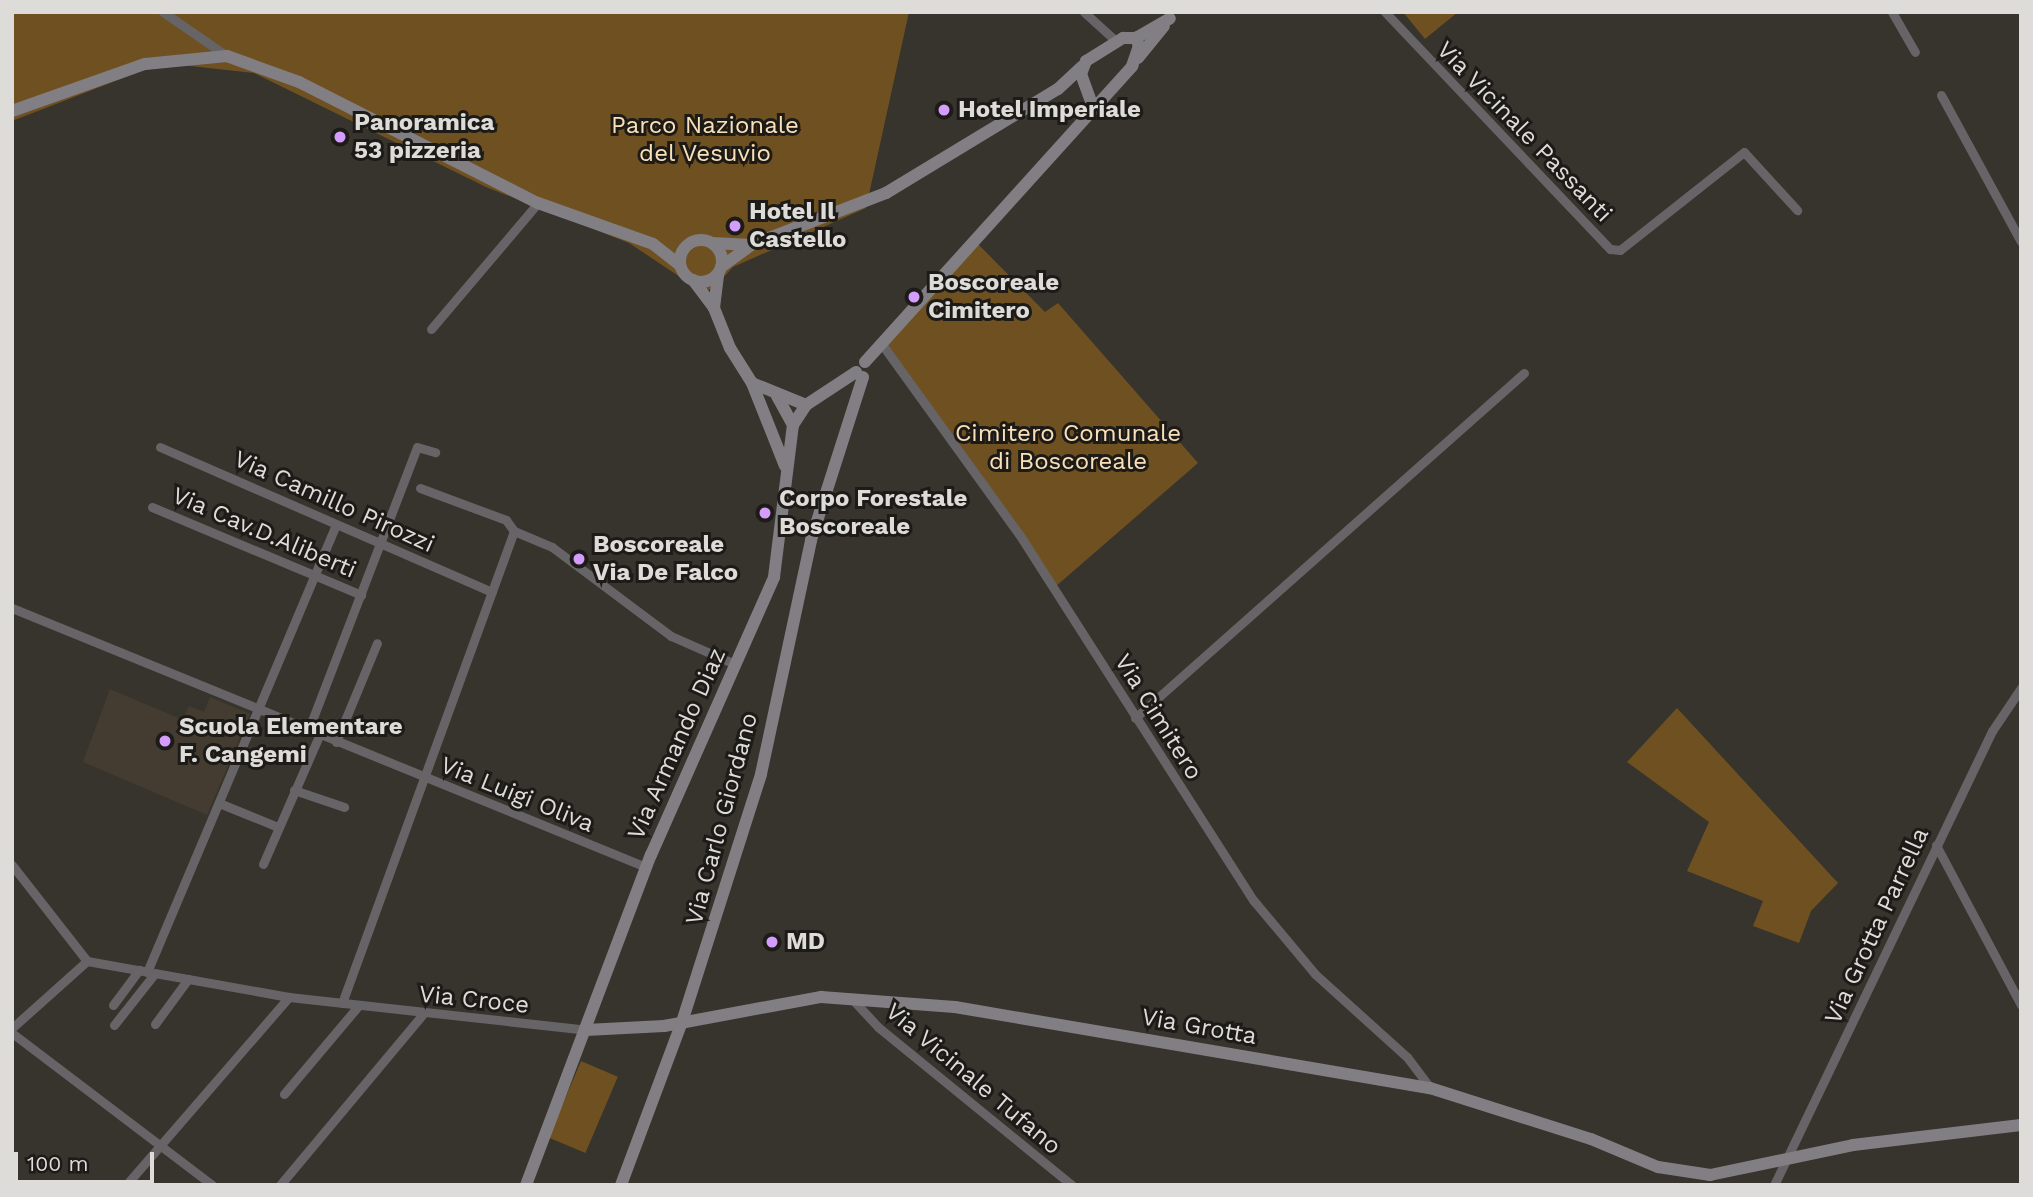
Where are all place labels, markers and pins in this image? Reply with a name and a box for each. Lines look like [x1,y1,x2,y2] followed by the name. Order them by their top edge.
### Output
[958,96,1141,124] place label: Hotel Imperiale
[936,102,952,118] marker: Hotel Imperiale
[354,109,494,165] place label: Panoramica 53 pizzeria
[332,129,348,145] marker: Panoramica 53 pizzeria
[749,198,846,254] place label: Hotel Il Castello
[727,218,743,234] marker: Hotel Il Castello
[928,269,1059,325] place label: Boscoreale Cimitero
[906,289,922,305] marker: Boscoreale Cimitero
[779,485,967,541] place label: Corpo Forestale Boscoreale
[757,505,773,521] marker: Corpo Forestale Boscoreale
[593,531,738,587] place label: Boscoreale Via De Falco
[571,551,587,567] marker: Boscoreale Via De Falco
[179,713,403,769] place label: Scuola Elementare F. Cangemi
[157,733,173,749] marker: Scuola Elementare F. Cangemi
[786,928,825,956] place label: MD
[764,934,780,950] marker: MD

